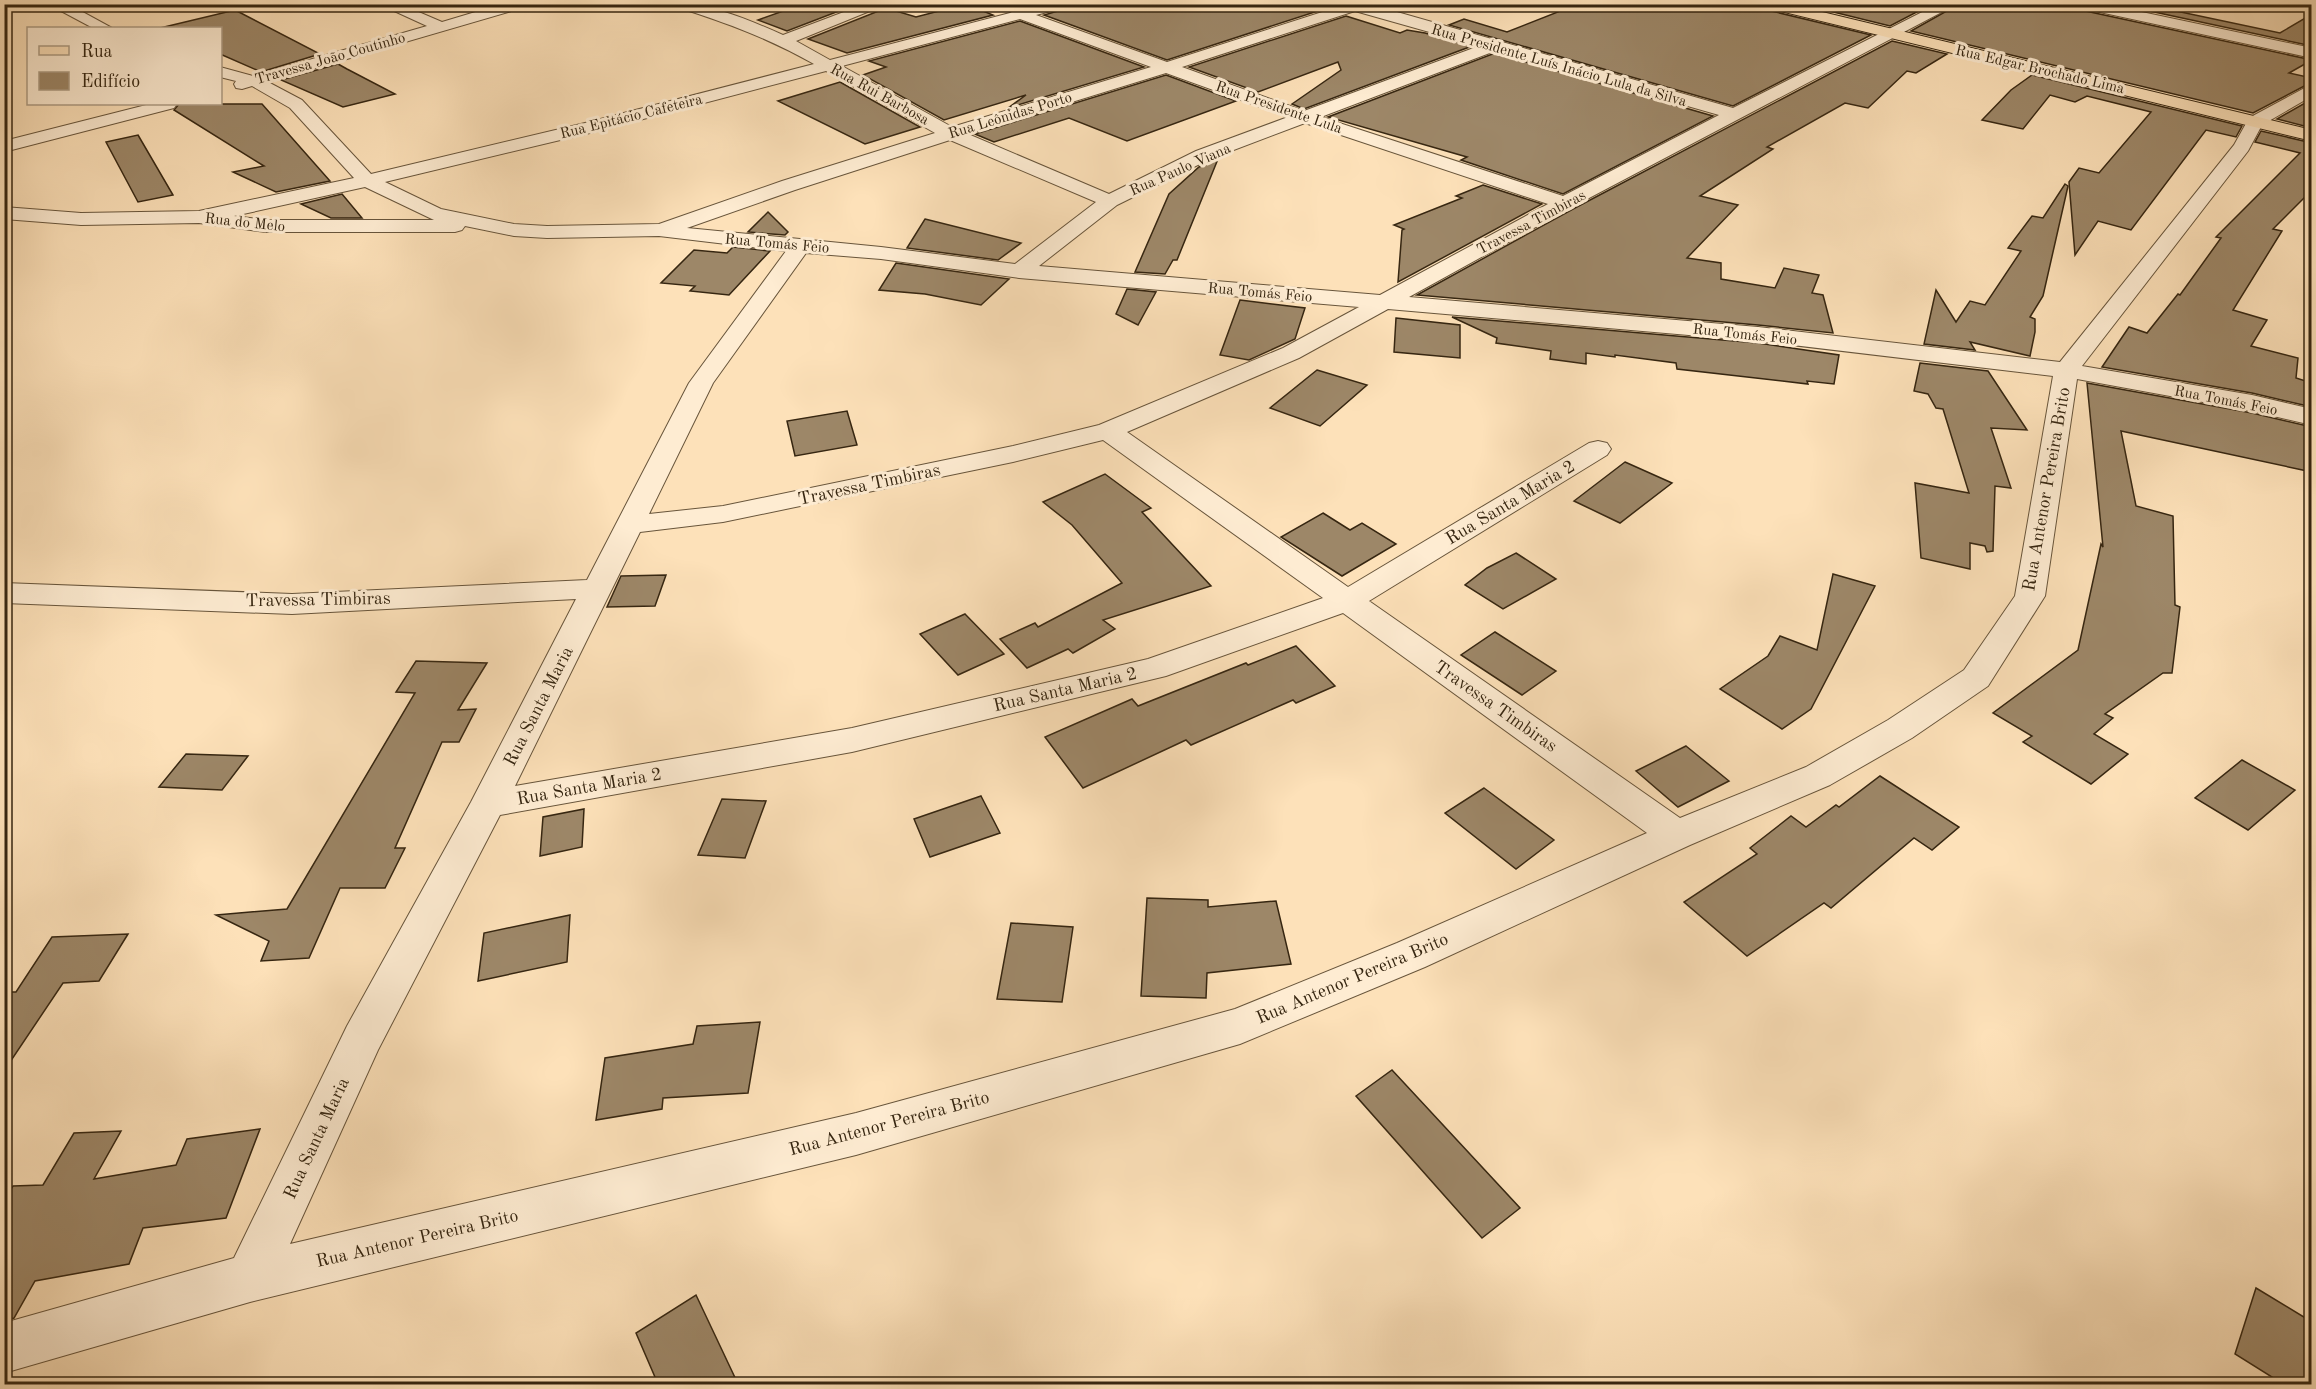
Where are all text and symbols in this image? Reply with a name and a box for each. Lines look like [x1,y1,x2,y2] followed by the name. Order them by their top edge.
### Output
[1429,23,1689,110] street label: Rua Presidente Luís Inácio Lula da Silva
[27,27,222,105] legend
[254,31,407,88] street label: Travessa João Coutinho
[81,43,112,61] text: Rua
[1954,44,2126,97] street label: Rua Edgar Brochado Lima
[827,62,932,129] street label: Rua Rui Barbosa
[81,73,140,91] text: Edifício
[1213,80,1344,137] street label: Rua Presidente Lula
[947,90,1074,142] street label: Rua Leônidas Porto
[558,92,705,142] street label: Rua Epitácio Cafeteira
[1128,141,1234,199] street label: Rua Paulo Viana
[1475,188,1589,258] street label: Travessa Timbiras
[204,212,286,235] street label: Rua do Melo
[724,232,830,257] street label: Rua Tomás Feio
[1207,281,1313,306] street label: Rua Tomás Feio
[1692,323,1798,348] street label: Rua Tomás Feio
[2173,384,2279,419] street label: Rua Tomás Feio
[2020,386,2074,593] street label: Rua Antenor Pereira Brito
[1443,457,1578,548] street label: Rua Santa Maria 2
[796,461,942,509] street label: Travessa Timbiras
[245,590,391,610] street label: Travessa Timbiras
[501,644,577,769] street label: Rua Santa Maria
[1431,658,1560,756] street label: Travessa Timbiras
[992,665,1139,715] street label: Rua Santa Maria 2
[515,765,663,809] street label: Rua Santa Maria 2
[1254,930,1451,1028] street label: Rua Antenor Pereira Brito
[281,1075,353,1202] street label: Rua Santa Maria
[787,1088,992,1159] street label: Rua Antenor Pereira Brito
[314,1207,520,1271] street label: Rua Antenor Pereira Brito

